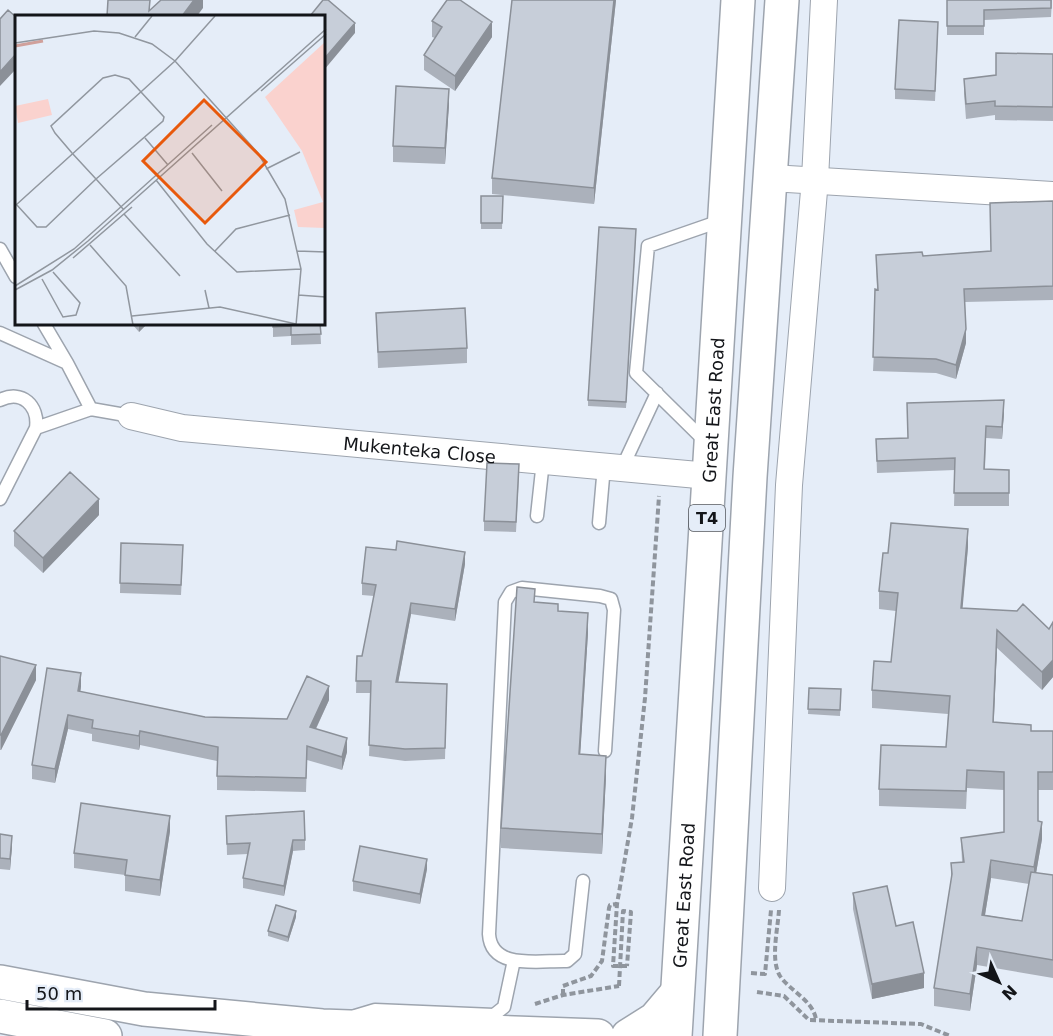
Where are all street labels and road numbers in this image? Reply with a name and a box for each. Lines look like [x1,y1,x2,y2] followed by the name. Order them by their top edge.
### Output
[698,337,728,483] street label: Great East Road
[342,432,497,467] street label: Mukenteka Close
[689,505,725,531] road number: T4
[669,822,698,969] street label: Great East Road

